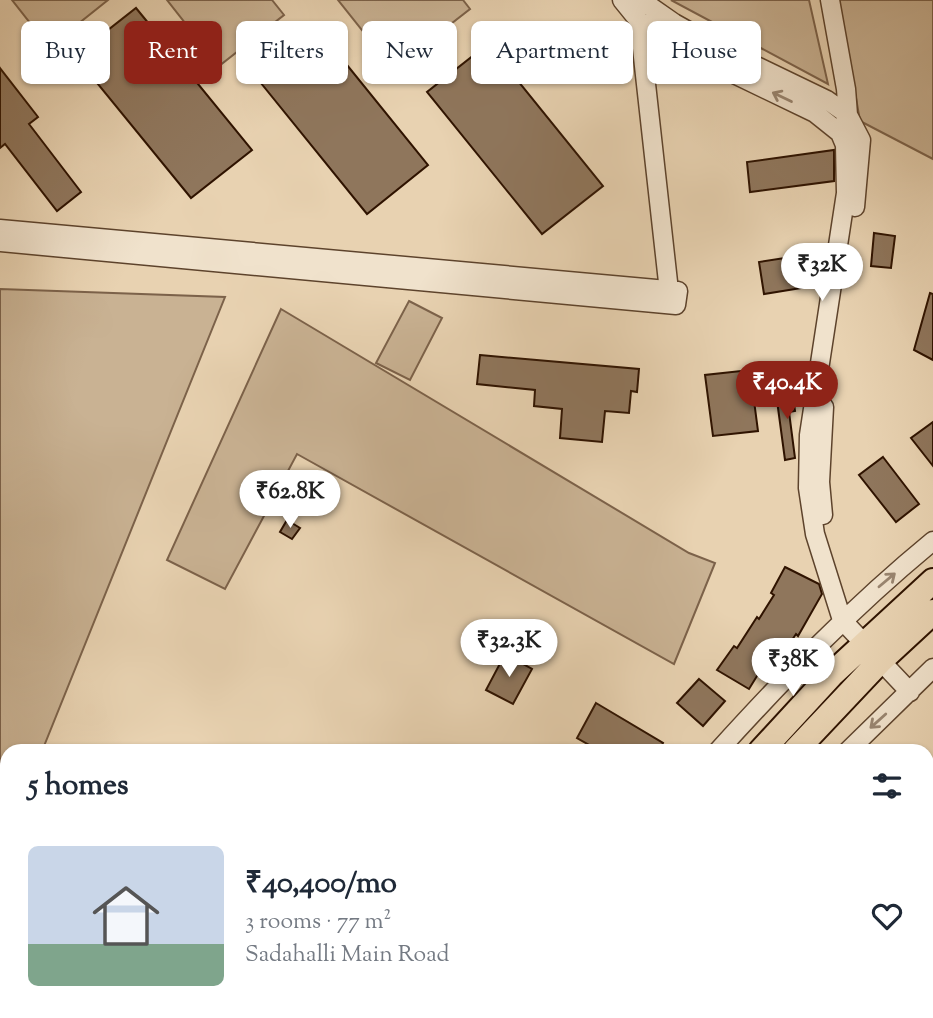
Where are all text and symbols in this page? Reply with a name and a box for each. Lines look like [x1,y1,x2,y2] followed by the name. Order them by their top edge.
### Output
[21,21,110,84] chip: Buy
[124,21,222,84] chip: Rent
[236,21,348,84] chip: Filters
[362,21,457,84] chip: New
[471,21,633,84] chip: Apartment
[647,21,761,84] chip: House
[772,90,793,104] one-way arrow
[781,244,863,303] pin: ₹32K
[797,249,847,282] text: ₹32K
[730,362,844,421] pin: ₹40.4K
[752,367,822,400] text: ₹40.4K
[233,470,347,530] pin: ₹62.8K
[255,476,325,509] text: ₹62.8K
[878,572,896,588] one-way arrow
[452,620,566,679] pin: ₹32.3K
[477,625,541,658] text: ₹32.3K
[752,638,834,698] pin: ₹38K
[768,644,818,677] text: ₹38K
[869,713,887,729] one-way arrow
[28,765,129,808] text: 5 homes
[868,767,906,805] icon: filters
[245,863,397,906] text: ₹40,400/mo
[84,874,168,958] icon: home
[868,897,906,935] icon: heart
[245,906,391,939] text: 3 rooms · 77 m²
[245,939,449,972] text: Sadahalli Main Road

